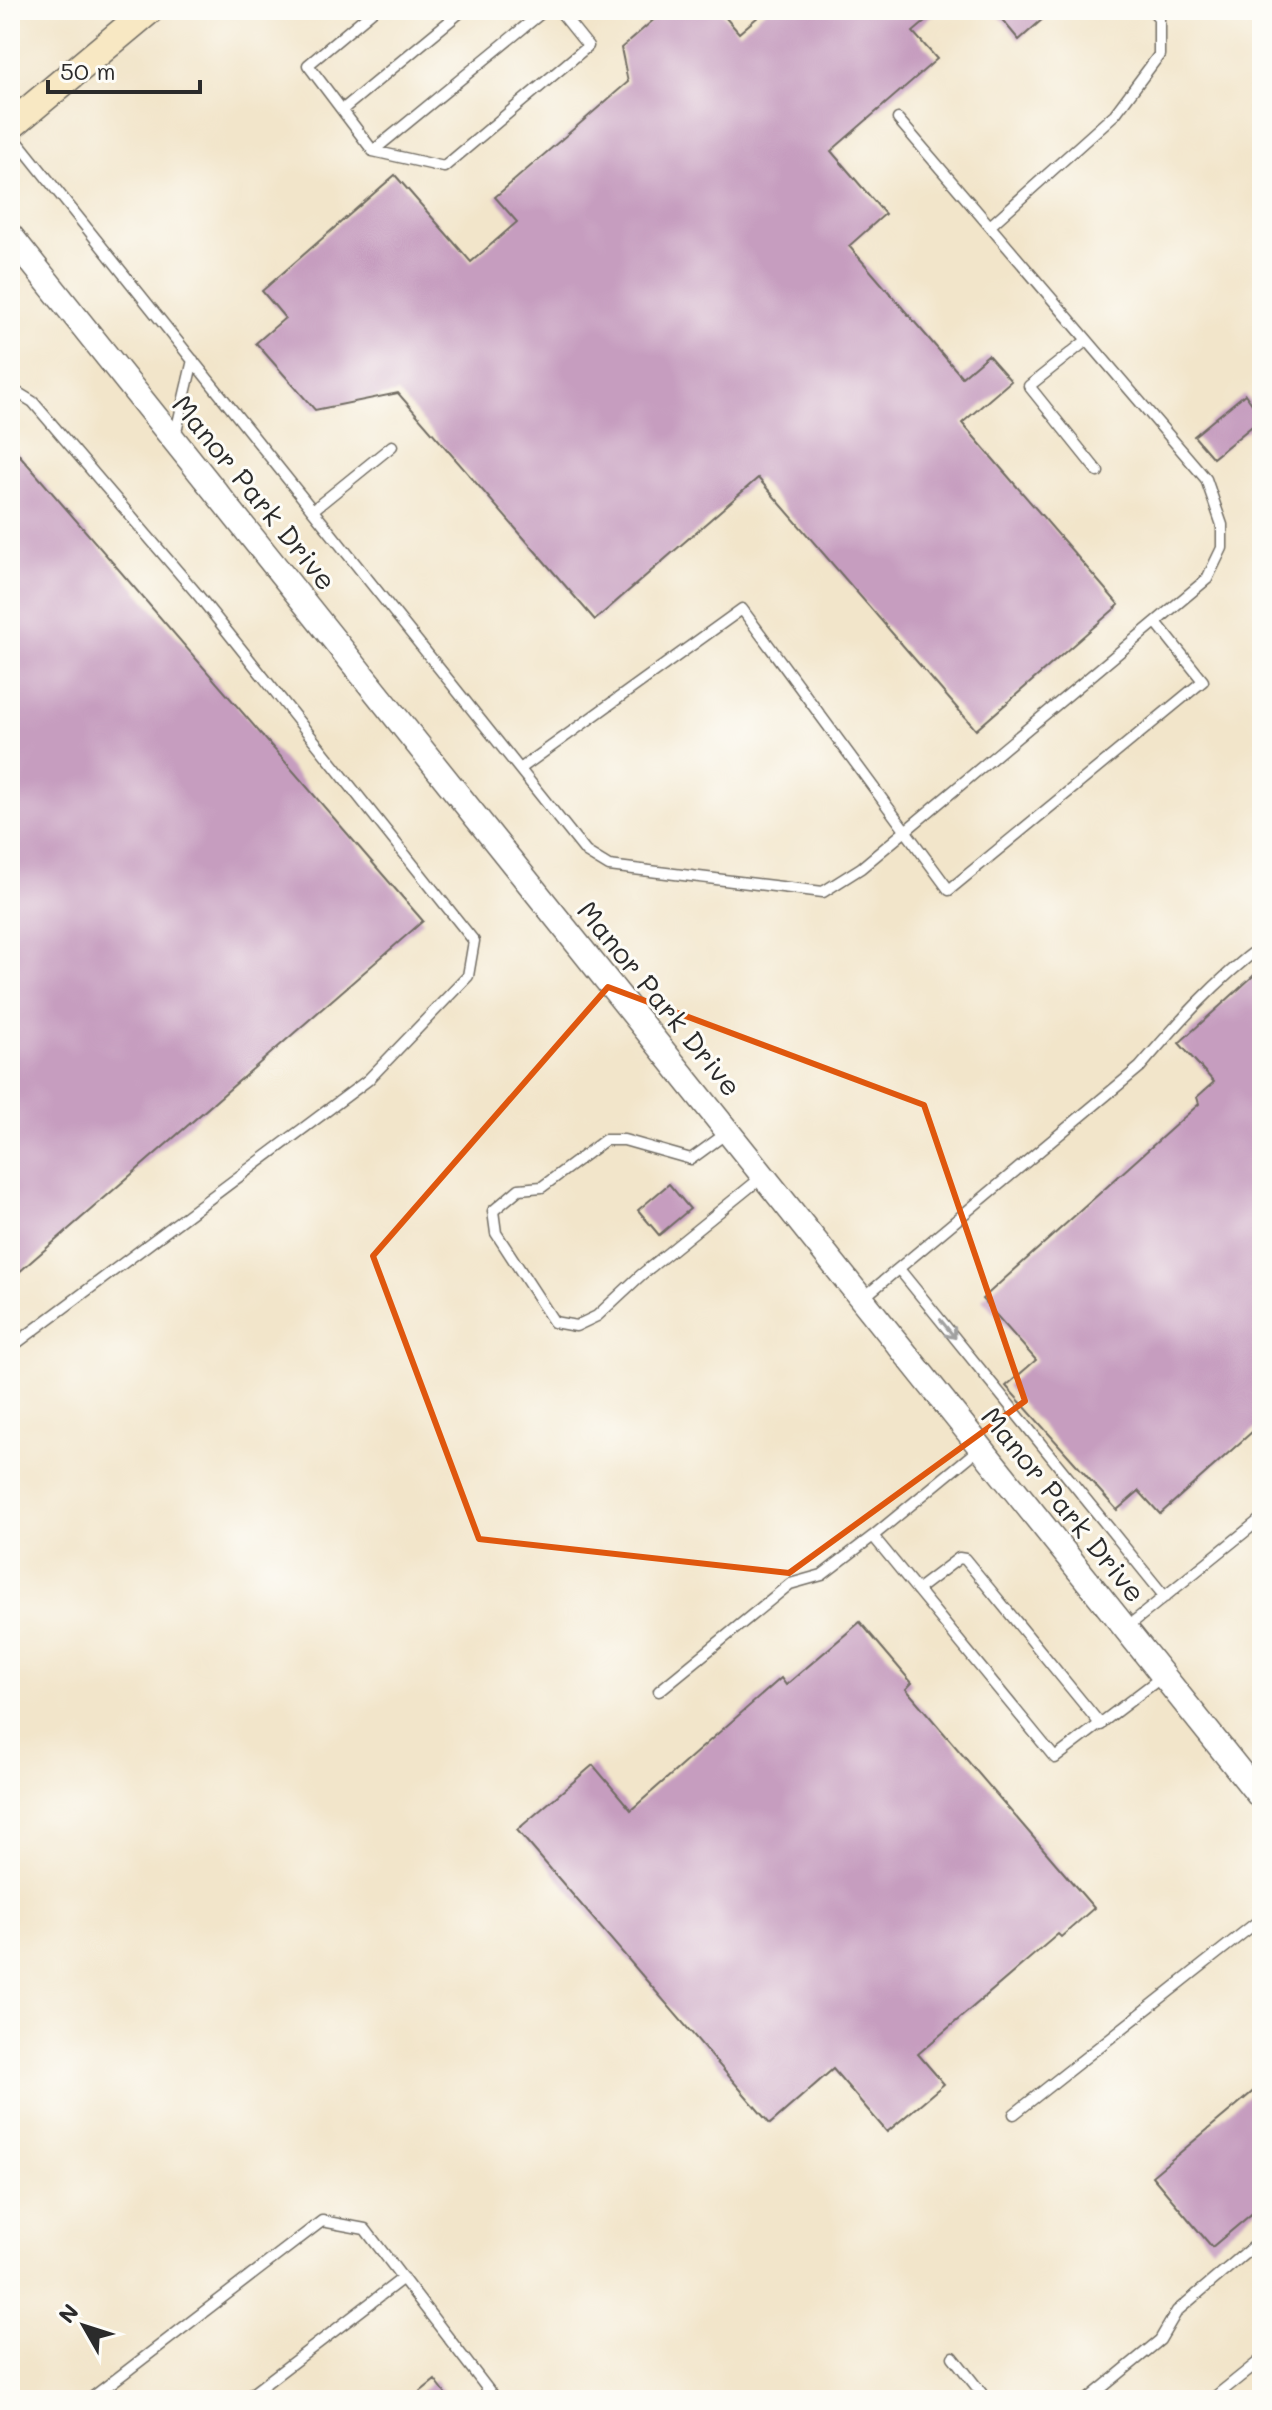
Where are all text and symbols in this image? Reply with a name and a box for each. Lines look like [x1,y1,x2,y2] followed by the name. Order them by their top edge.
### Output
[48,44,200,94] scale bar
[60,55,116,86] text: 50 m
[165,387,345,597] street label: Manor Park Drive
[570,893,750,1103] street label: Manor Park Drive
[939,1318,957,1339] one-way arrow
[974,1399,1154,1609] street label: Manor Park Drive
[44,2286,124,2366] north arrow
[52,2297,85,2329] text: N

